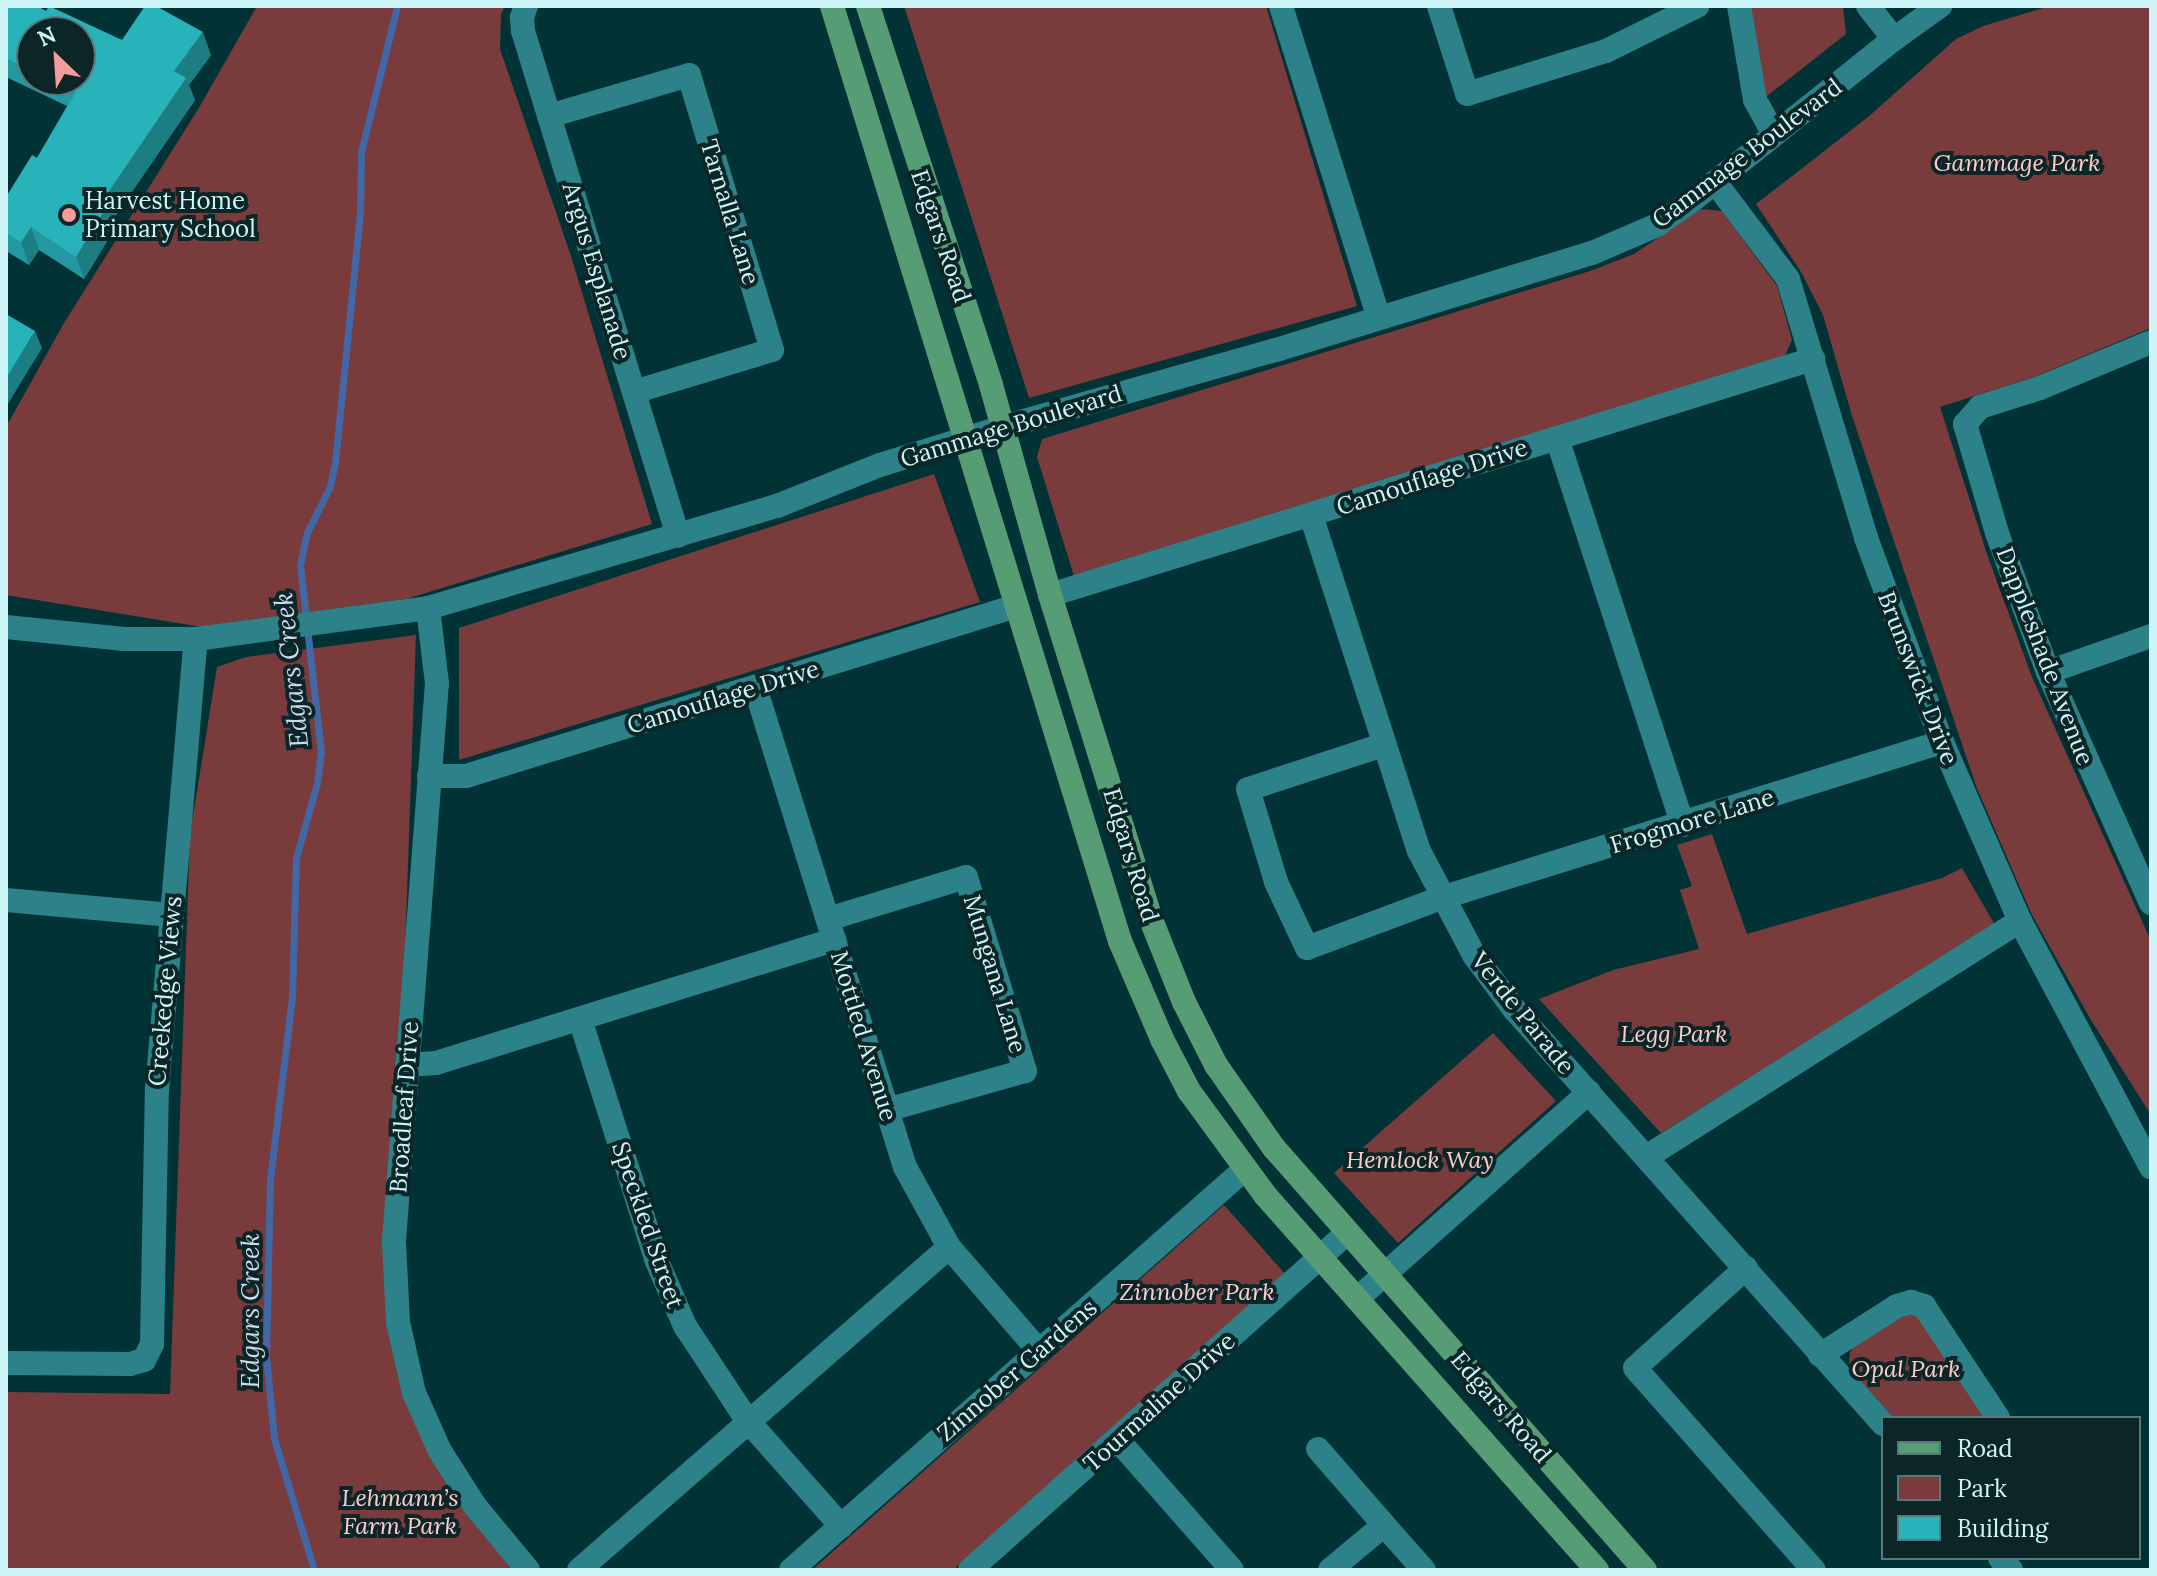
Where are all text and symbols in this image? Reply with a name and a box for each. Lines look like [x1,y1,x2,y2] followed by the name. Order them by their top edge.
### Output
[16,16,96,96] north arrow
[33,20,60,52] text: N
[1647,72,1847,234] street label: Gammage Boulevard
[694,136,766,288] street label: Tarnalla Lane
[1934,149,2100,177] park label: Gammage Park
[905,166,977,306] street label: Edgars Road
[556,179,638,363] street label: Argus Esplanade
[85,187,256,243] place label: Harvest Home Primary School
[60,206,78,224] marker: Harvest Home Primary School
[897,379,1125,473] street label: Gammage Boulevard
[1333,433,1531,521] street label: Camouflage Drive
[1990,543,2100,769] street label: Dappleshade Avenue
[1872,587,1964,769] street label: Brunswick Drive
[267,591,315,749] water label: Edgars Creek
[624,654,822,740] street label: Camouflage Drive
[1607,782,1777,860] street label: Frogmore Lane
[1097,785,1165,925] street label: Edgars Road
[957,891,1033,1057] street label: Mungana Lane
[142,895,188,1087] street label: Creekedge Views
[1465,946,1581,1080] street label: Verde Parade
[824,948,904,1124] street label: Mottled Avenue
[384,1020,424,1194] street label: Broadleaf Drive
[1621,1020,1727,1048] park label: Legg Park
[606,1138,690,1312] street label: Speckled Street
[1346,1146,1494,1174] park label: Hemlock Way
[234,1233,266,1389] water label: Edgars Creek
[1119,1278,1275,1306] park label: Zinnober Park
[931,1293,1103,1447] street label: Zinnober Gardens
[1077,1326,1241,1478] street label: Tourmaline Drive
[1445,1345,1557,1469] street label: Edgars Road
[1851,1355,1961,1383] park label: Opal Park
[1881,1416,2141,1560] legend
[1957,1433,2013,1464] text: Road
[1957,1473,2007,1504] text: Park
[342,1484,458,1540] park label: Lehmann’s Farm Park
[1957,1513,2048,1544] text: Building

